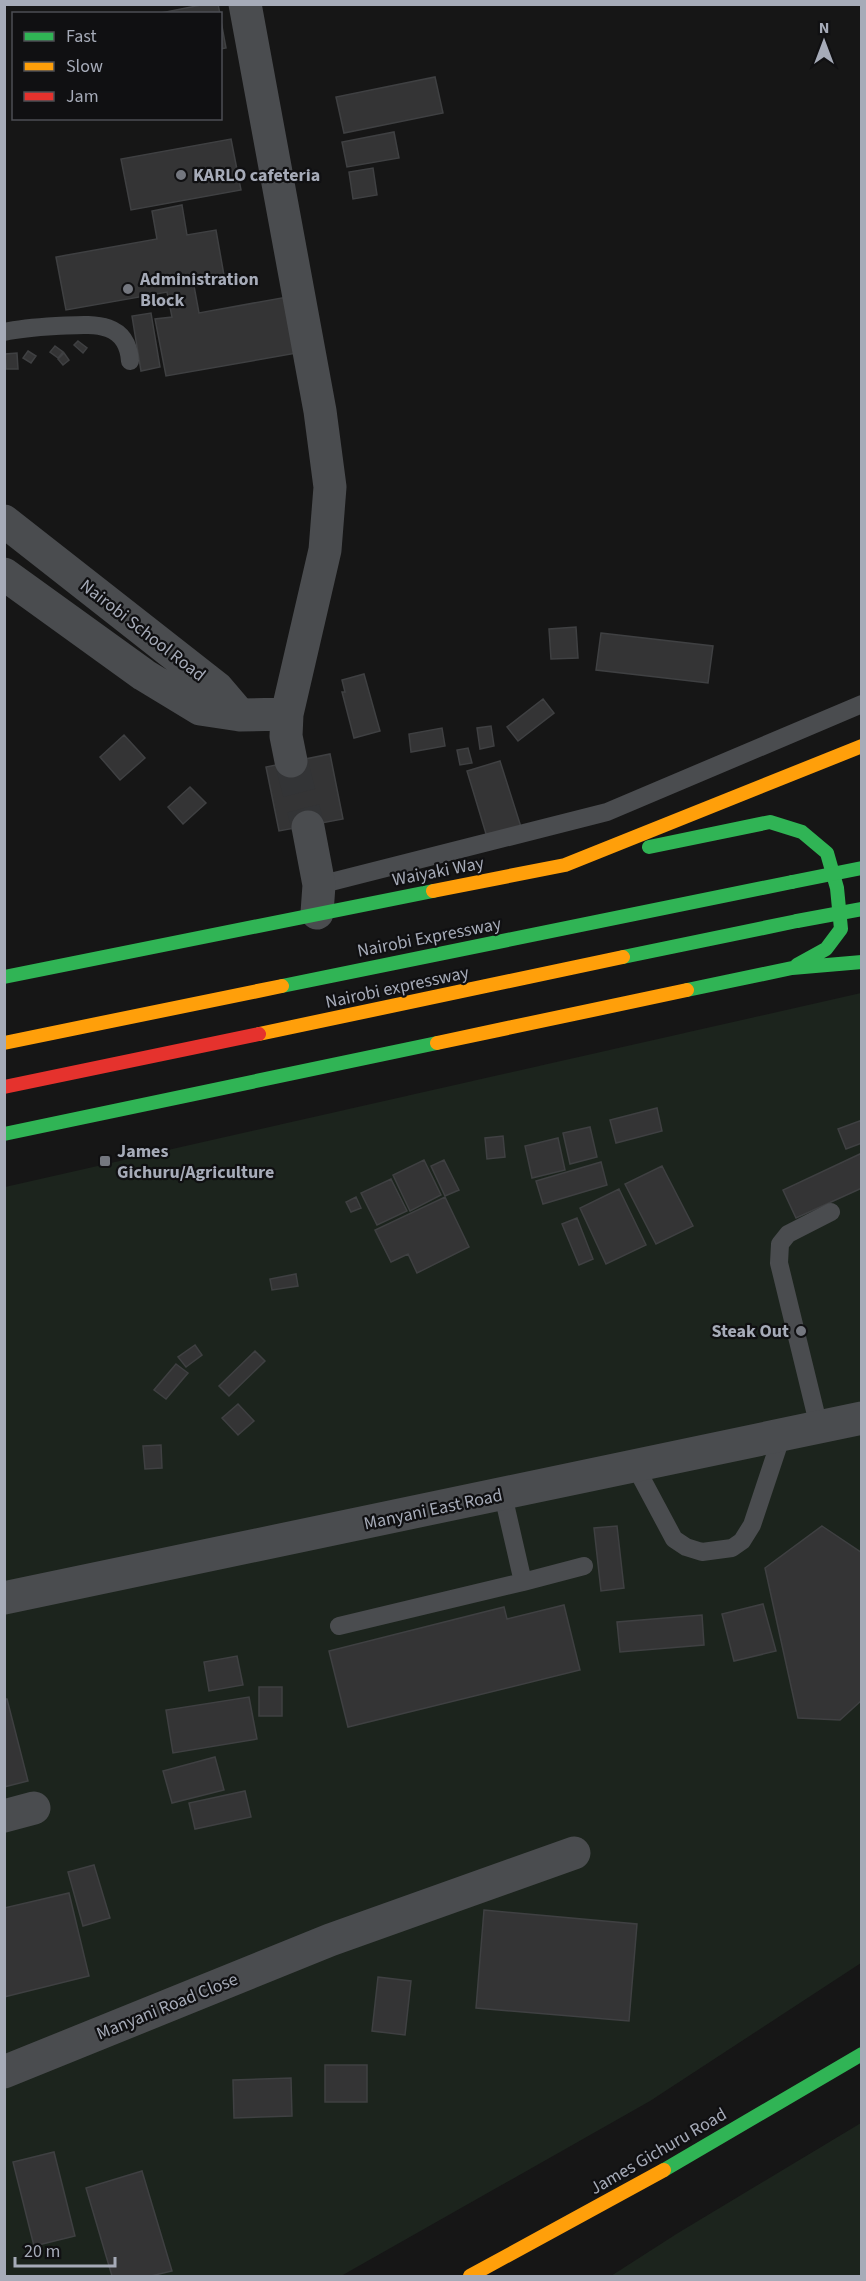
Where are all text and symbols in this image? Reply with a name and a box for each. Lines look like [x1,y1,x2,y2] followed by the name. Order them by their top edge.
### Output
[12,12,222,120] legend
[794,12,854,72] north arrow
[819,17,829,39] text: N
[66,24,97,49] text: Fast
[66,54,103,79] text: Slow
[66,84,99,109] text: Jam
[193,163,320,188] place label: KARLO cafeteria
[174,168,188,182] marker: KARLO cafeteria
[139,267,259,313] place label: Administration Block
[121,282,135,296] marker: Administration Block
[75,573,211,687] street label: Nairobi School Road
[390,850,487,893] street label: Waiyaki Way
[355,911,504,964] street label: Nairobi Expressway
[323,960,472,1015] street label: Nairobi expressway
[117,1139,274,1185] place label: James Gichuru/Agriculture
[98,1154,112,1168] marker: James Gichuru/Agriculture
[711,1319,789,1344] place label: Steak Out
[794,1324,808,1338] marker: Steak Out
[362,1483,505,1536] street label: Manyani East Road
[93,1967,242,2046] street label: Manyani Road Close
[585,2102,731,2201] street label: James Gichuru Road
[15,2230,116,2268] scale bar
[24,2239,60,2264] text: 20 m

